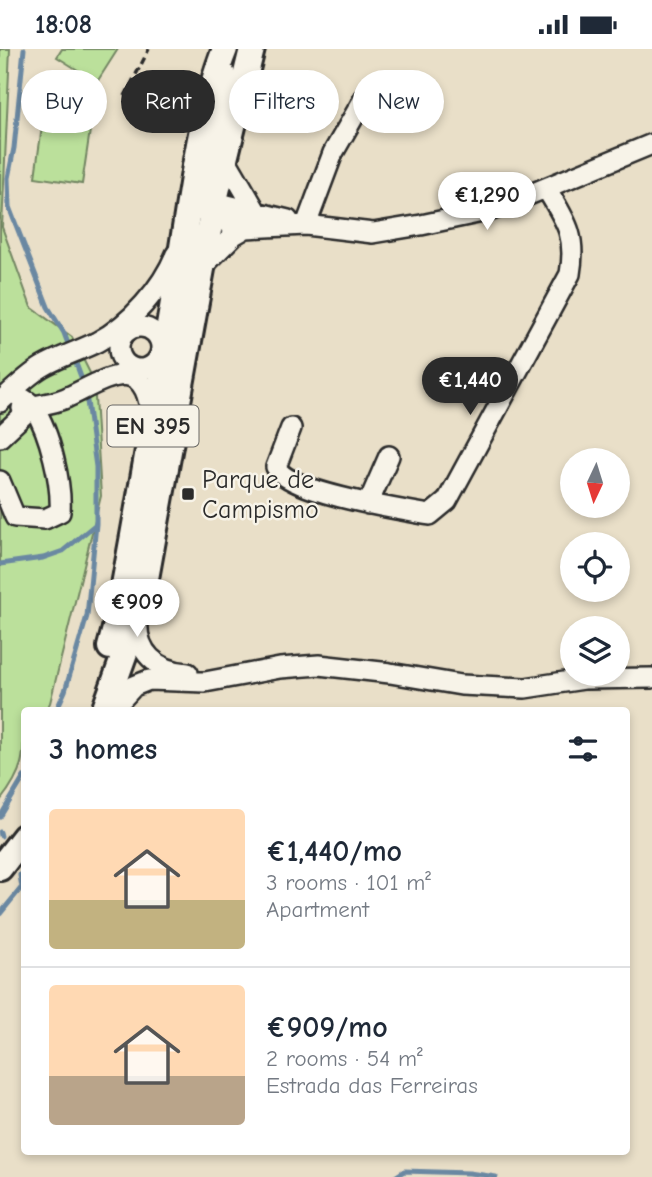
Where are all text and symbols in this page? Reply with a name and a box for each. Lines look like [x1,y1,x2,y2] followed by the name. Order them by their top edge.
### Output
[35,10,92,40] text: 18:08
[21,70,107,133] chip: Buy
[121,70,215,133] chip: Rent
[229,70,339,133] chip: Filters
[353,70,444,133] chip: New
[430,173,544,232] pin: €1,290
[454,181,520,208] text: €1,290
[413,357,527,417] pin: €1,440
[438,366,502,393] text: €1,440
[108,405,198,447] road number: EN 395
[560,448,630,518] north arrow
[560,448,630,686] map controls
[202,465,319,525] place label: Parque de Campismo
[180,486,196,502] marker: Parque de Campismo
[560,532,630,602] button: locate
[96,579,178,639] pin: €909
[110,588,164,615] text: €909
[560,616,630,686] button: layers
[564,730,602,768] icon: filters
[49,732,157,767] text: 3 homes
[266,834,402,869] text: €1,440/mo
[105,837,189,921] icon: home
[266,869,431,896] text: 3 rooms · 101 m²
[266,896,369,923] text: Apartment
[266,1010,388,1045] text: €909/mo
[105,1013,189,1097] icon: home
[266,1045,423,1072] text: 2 rooms · 54 m²
[266,1072,478,1099] text: Estrada das Ferreiras

